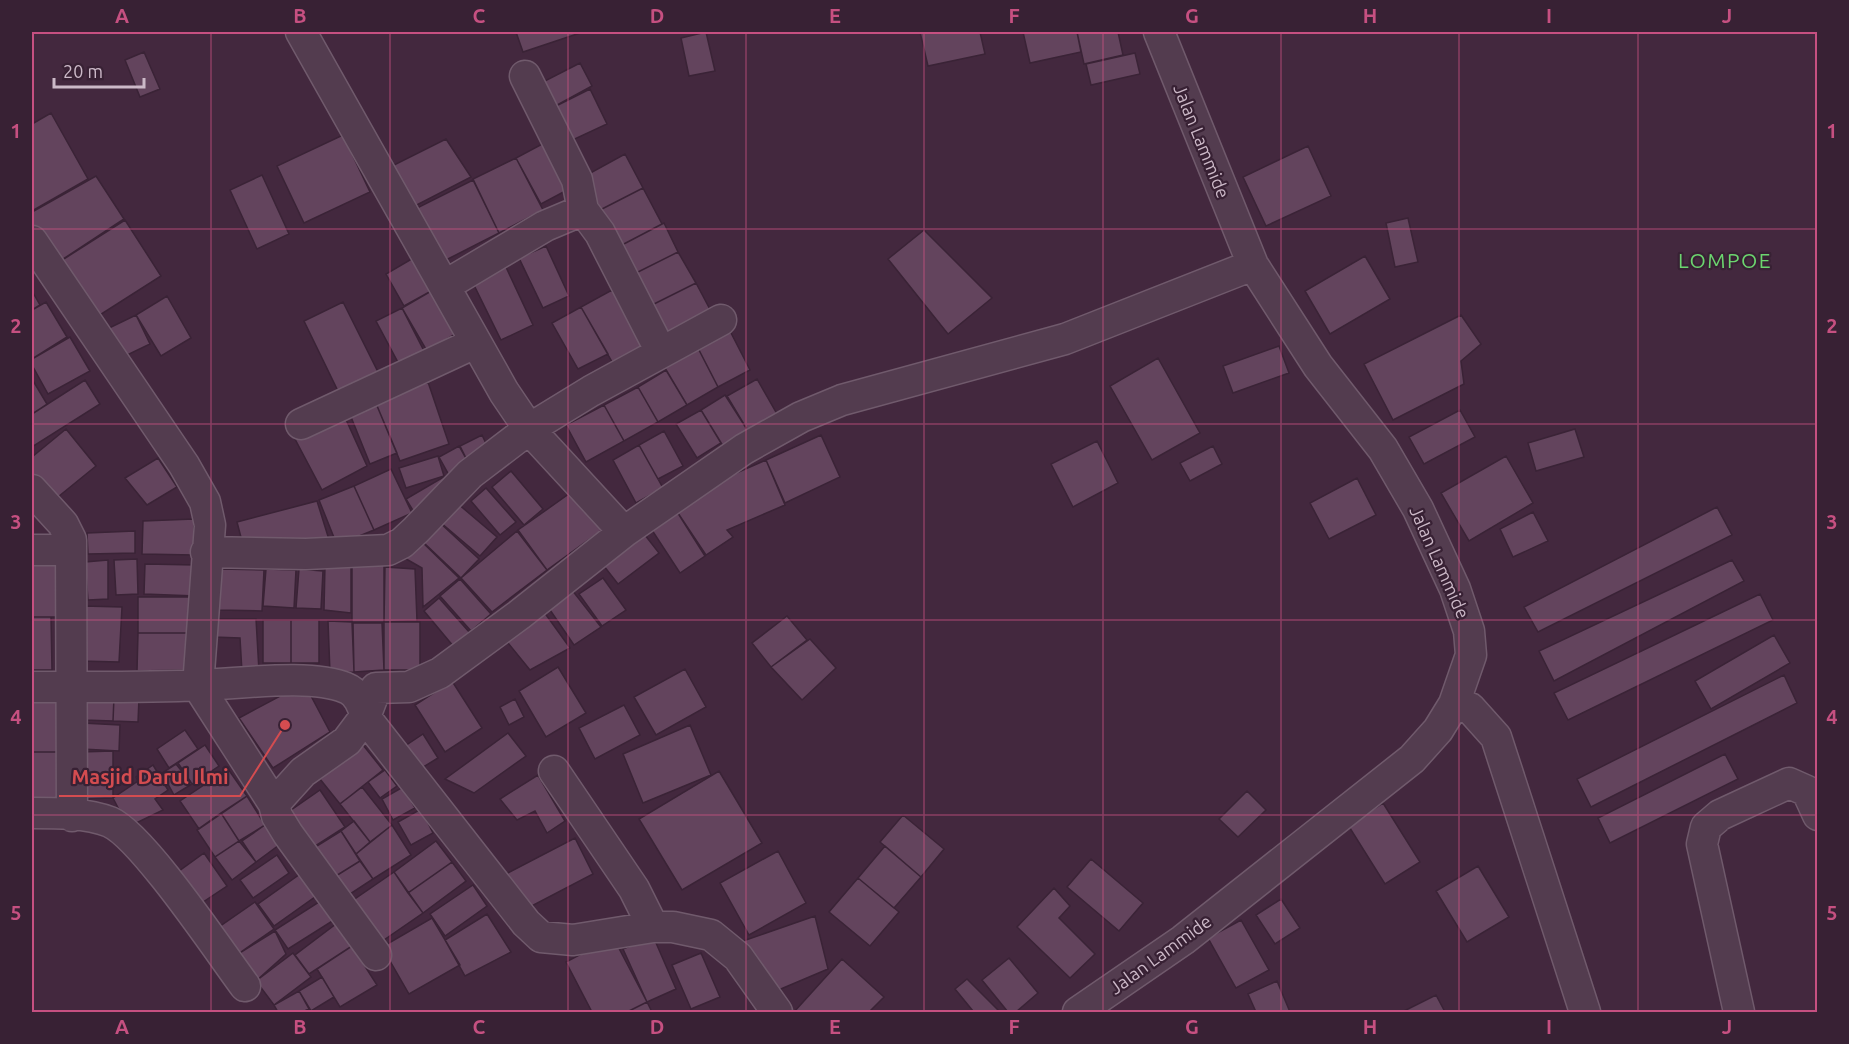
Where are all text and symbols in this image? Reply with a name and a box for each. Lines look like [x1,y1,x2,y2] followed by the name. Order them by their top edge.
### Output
[115,4,129,27] text: A
[293,4,307,27] text: B
[473,4,486,27] text: C
[650,4,664,27] text: D
[829,4,841,27] text: E
[1008,4,1020,27] text: F
[1185,4,1199,27] text: G
[1363,4,1377,27] text: H
[1546,4,1552,27] text: I
[1722,4,1732,27] text: J
[54,51,144,89] scale bar
[63,61,103,81] text: 20 m
[1170,81,1234,201] street label: Jalan Lammide
[10,119,22,142] text: 1
[1826,119,1838,142] text: 1
[1678,248,1772,272] district label: LOMPOE
[10,314,22,337] text: 2
[1826,314,1838,337] text: 2
[1406,503,1474,621] street label: Jalan Lammide
[10,510,22,533] text: 3
[1826,510,1838,533] text: 3
[10,705,22,728] text: 4
[1826,705,1838,728] text: 4
[59,758,240,796] callout: Masjid Darul Ilmi
[72,765,228,788] text: Masjid Darul Ilmi
[10,901,22,924] text: 5
[1826,901,1838,924] text: 5
[1105,910,1215,998] street label: Jalan Lammide
[115,1015,129,1038] text: A
[293,1015,307,1038] text: B
[473,1015,486,1038] text: C
[650,1015,664,1038] text: D
[829,1015,841,1038] text: E
[1008,1015,1020,1038] text: F
[1185,1015,1199,1038] text: G
[1363,1015,1377,1038] text: H
[1546,1015,1552,1038] text: I
[1722,1015,1732,1038] text: J

